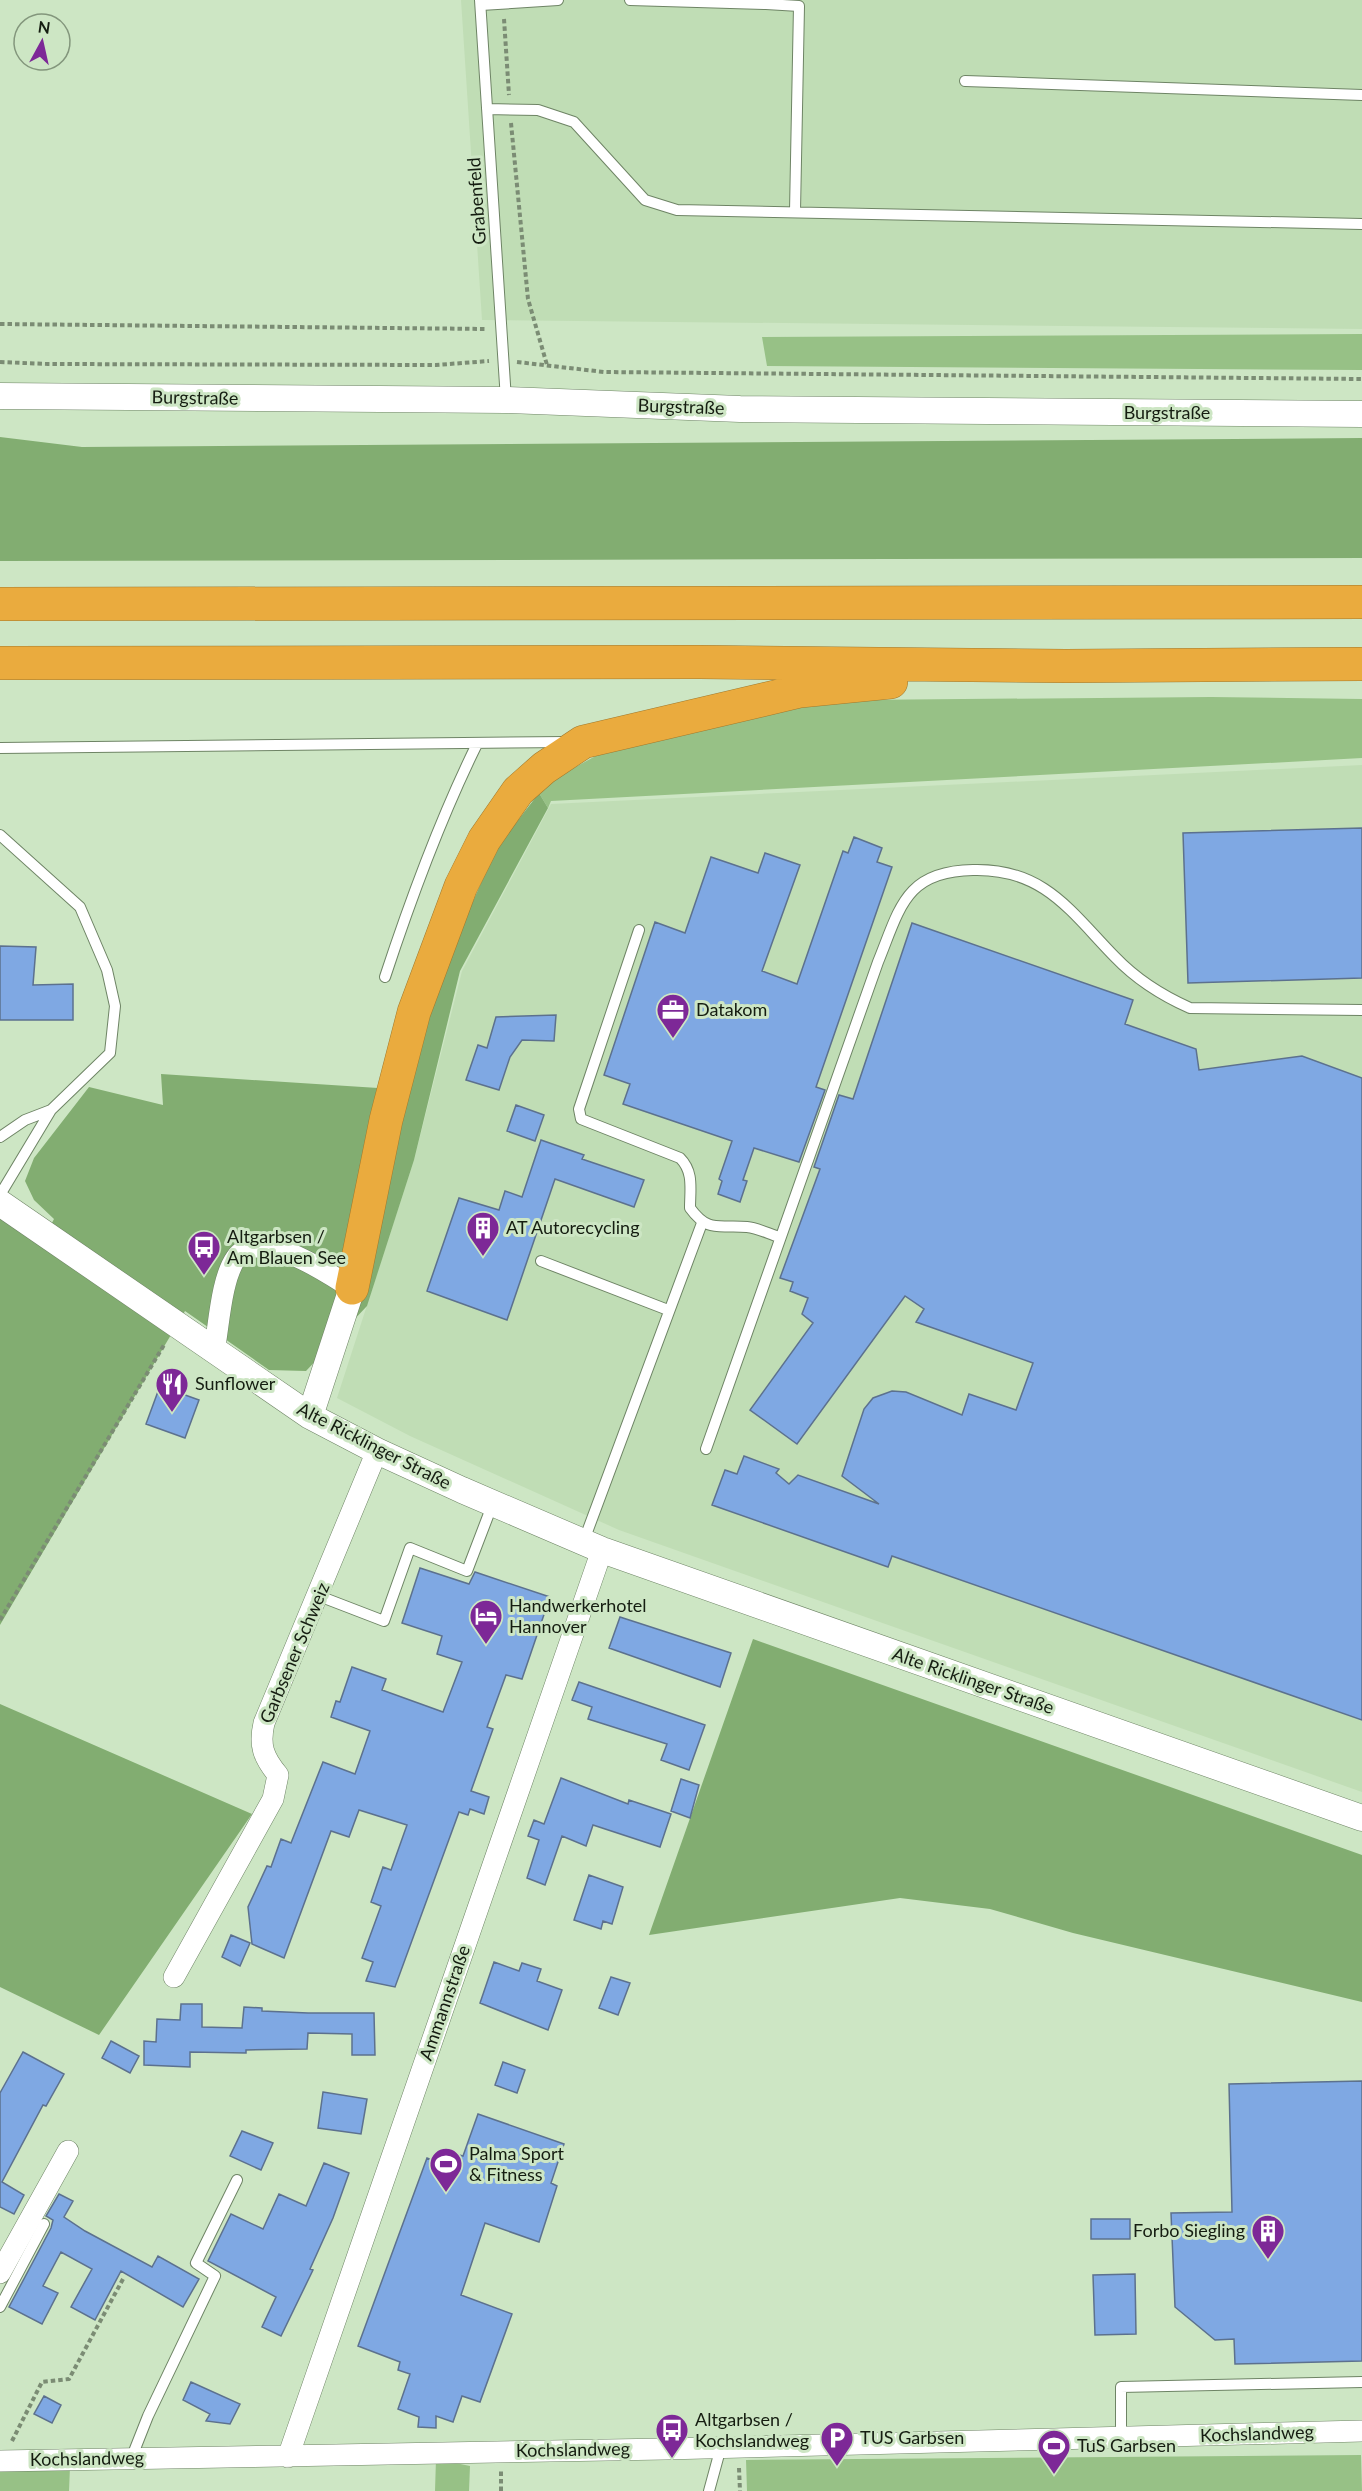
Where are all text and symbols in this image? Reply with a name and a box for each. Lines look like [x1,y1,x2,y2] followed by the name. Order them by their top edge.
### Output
[12,12,72,72] north arrow
[37,16,52,37] text: N
[462,157,490,246] street label: Grabenfeld
[151,385,239,409] street label: Burgstraße
[637,393,725,419] street label: Burgstraße
[1124,401,1210,423] street label: Burgstraße
[655,992,691,1039] office icon: Datakom
[696,998,767,1020] place label: Datakom
[465,1210,501,1257] building icon: AT Autorecycling
[506,1216,640,1238] place label: AT Autorecycling
[227,1225,346,1268] place label: Altgarbsen / Am Blauen See
[186,1229,222,1276] bus stop icon: Altgarbsen / Am Blauen See
[154,1366,190,1413] restaurant icon: Sunflower
[195,1372,276,1394] place label: Sunflower
[294,1397,455,1493] street label: Alte Ricklinger Straße
[255,1579,334,1726] street label: Garbsener Schweiz
[509,1594,647,1637] place label: Handwerkerhotel Hannover
[468,1598,504,1645] hotel icon: Handwerkerhotel Hannover
[890,1642,1057,1718] street label: Alte Ricklinger Straße
[414,1942,474,2063] street label: Ammannstraße
[469,2142,564,2185] place label: Palma Sport & Fitness
[428,2146,464,2193] sports icon: Palma Sport & Fitness
[1250,2213,1286,2260] building icon: Forbo Siegling
[1133,2219,1245,2241] place label: Forbo Siegling
[695,2408,809,2451] place label: Altgarbsen / Kochslandweg
[654,2412,690,2459] bus stop icon: Altgarbsen / Kochslandweg
[819,2420,855,2467] parking icon: TUS Garbsen
[1200,2420,1314,2446] street label: Kochslandweg
[860,2426,964,2448] place label: TUS Garbsen
[1036,2428,1072,2475] sports icon: TuS Garbsen
[1077,2434,1176,2456] place label: TuS Garbsen
[516,2437,630,2461] street label: Kochslandweg
[30,2446,144,2470] street label: Kochslandweg

